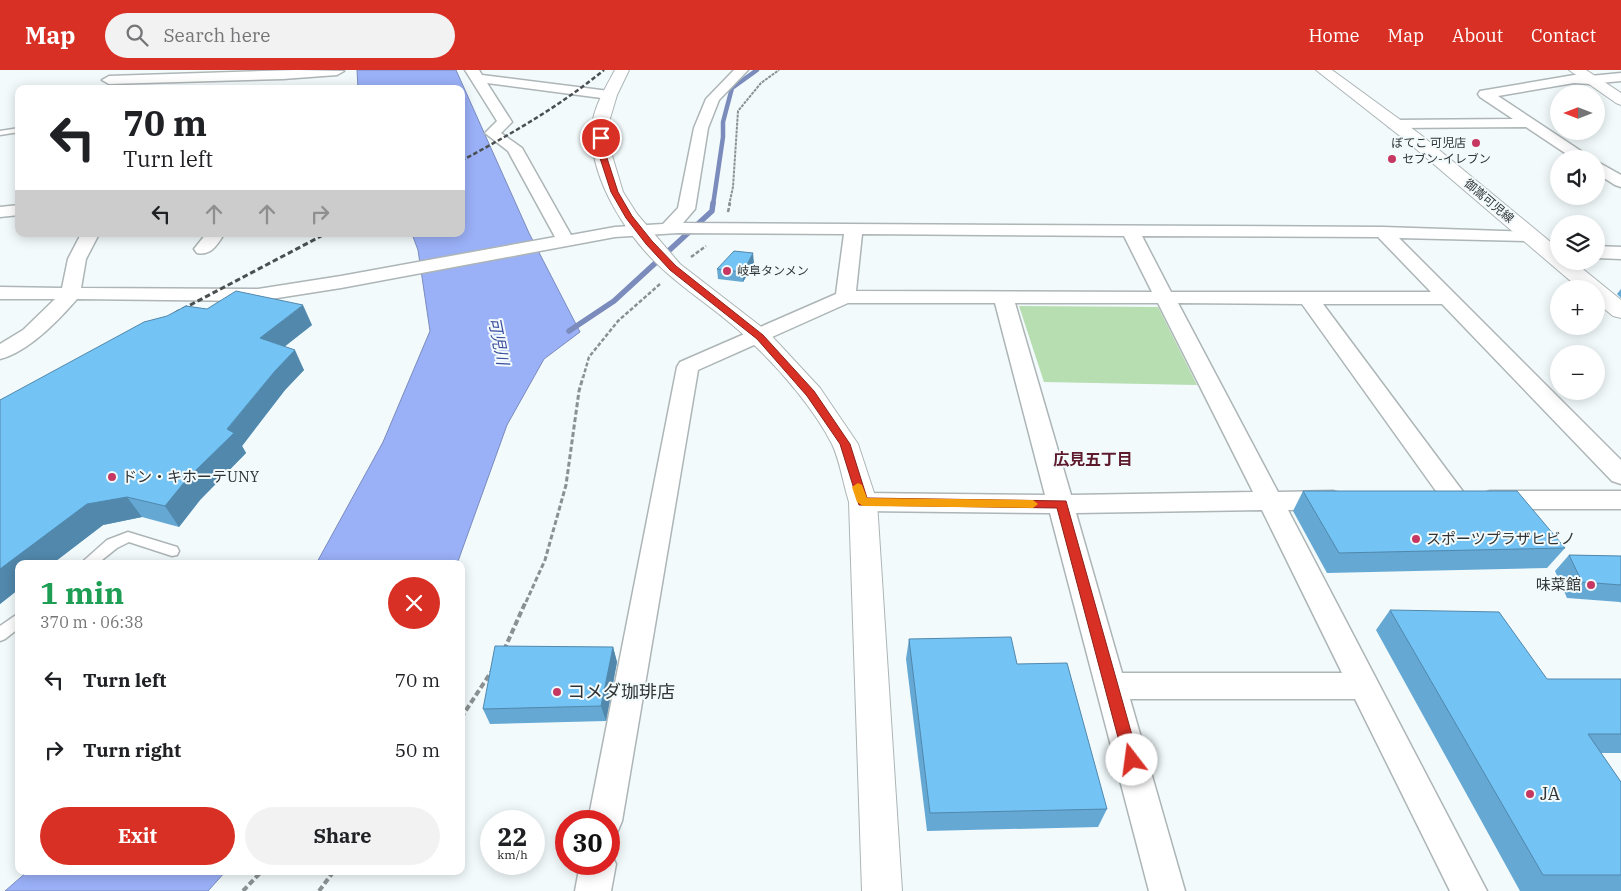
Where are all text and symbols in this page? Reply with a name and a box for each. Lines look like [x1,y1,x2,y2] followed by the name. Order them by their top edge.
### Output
[105,13,455,58] search box
[25,19,75,51] text: Map
[123,21,151,49] icon: search
[163,23,270,47] text: Search here
[1308,24,1360,47] text: Home
[1388,24,1424,47] text: Map
[1452,24,1503,47] text: About
[1531,24,1596,47] text: Contact
[1550,85,1605,140] north arrow
[1550,85,1605,400] map controls
[123,100,207,146] text: 70 m
[40,105,105,170] icon: left
[580,117,622,159] pin
[587,124,615,152] icon: arrive
[1391,135,1466,150] place label: ぼてこ 可児店
[1470,137,1482,149] marker: ぼてこ 可児店
[123,144,213,173] text: Turn left
[1550,150,1605,205] button: sound
[1402,151,1491,166] place label: セブン-イレブン
[1386,153,1398,165] marker: セブン-イレブン
[1462,176,1517,226] street label: 御嵩可児線
[147,200,175,228] icon: left
[200,200,228,228] icon: ahead
[253,200,281,228] icon: ahead
[306,200,334,228] icon: right
[1550,215,1605,270] button: layers
[737,263,809,278] place label: 岐阜タンメン
[721,265,733,277] marker: 岐阜タンメン
[1550,280,1605,335] button: +
[485,316,514,368] water label: 可児川
[1550,345,1605,400] button: −
[1053,449,1133,469] district label: 広見五丁目
[122,467,260,486] place label: ドン・キホーテUNY
[106,471,118,483] marker: ドン・キホーテUNY
[1426,529,1576,548] place label: スポーツプラザヒビノ
[1410,533,1422,545] marker: スポーツプラザヒビノ
[40,573,124,612] text: 1 min
[1536,575,1581,594] place label: 味菜館
[388,577,440,629] button: close
[1585,579,1597,591] marker: 味菜館
[40,612,143,632] text: 370 m · 06:38
[40,666,68,694] icon: left
[83,668,166,692] text: Turn left
[395,668,440,692] text: 70 m
[567,680,675,703] place label: コメダ珈琲店
[551,686,563,698] marker: コメダ珈琲店
[1105,733,1157,785] position arrow
[40,736,68,764] icon: right
[83,738,181,762] text: Turn right
[395,738,440,762] text: 50 m
[1540,782,1561,805] place label: JA
[1524,788,1536,800] marker: JA
[40,807,235,865] button: Exit
[245,807,440,865] button: Share
[555,810,620,875] speed limit sign: 30
[497,820,528,853] text: 22
[497,847,528,862] text: km/h

